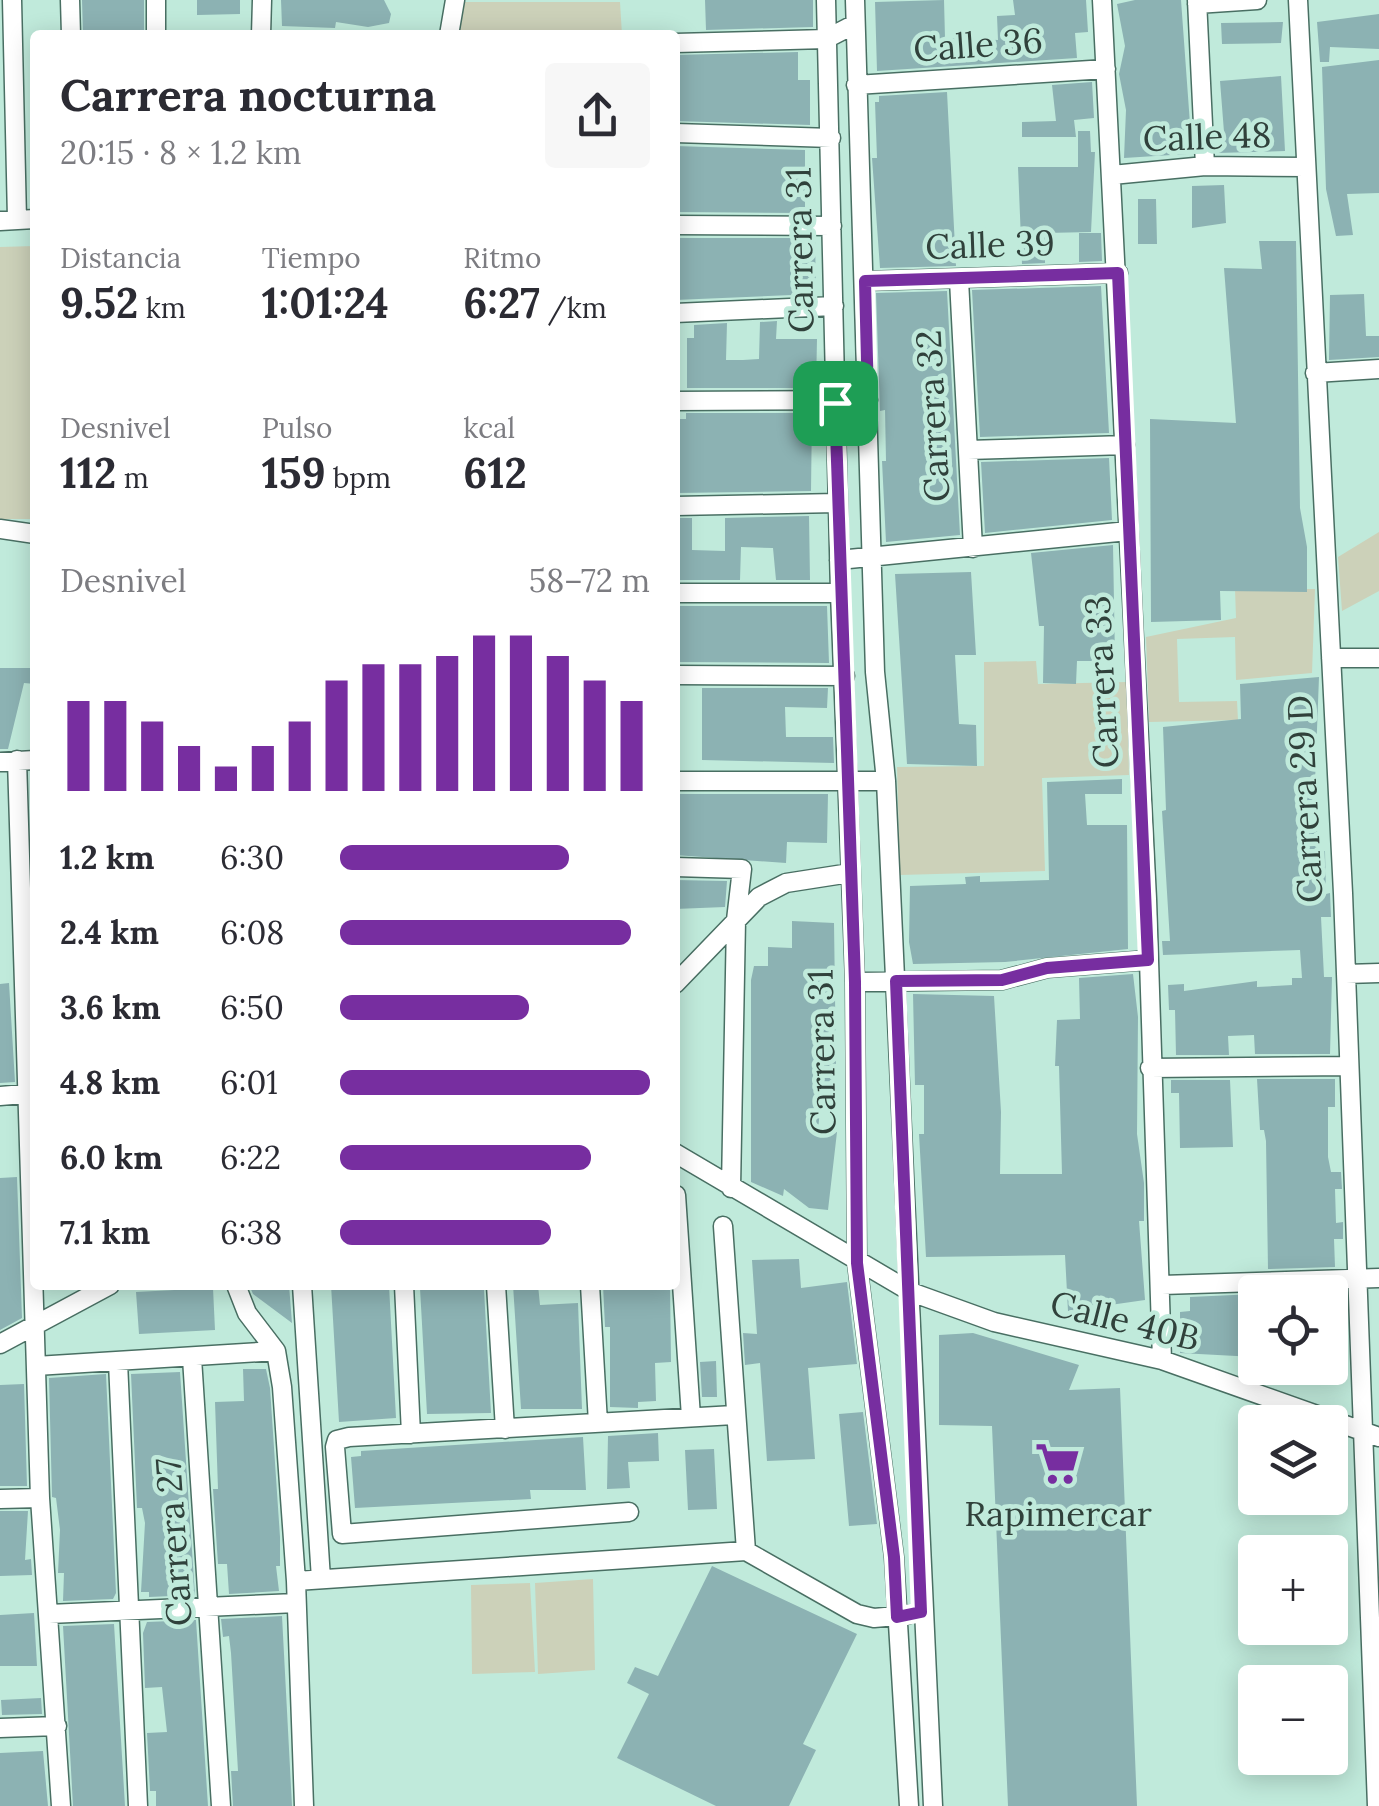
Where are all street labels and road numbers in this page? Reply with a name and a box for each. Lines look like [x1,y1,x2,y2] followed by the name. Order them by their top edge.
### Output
[912,18,1044,71] street label: Calle 36
[1142,112,1272,161] street label: Calle 48
[776,167,823,333] street label: Carrera 31
[925,220,1055,269] street label: Calle 39
[906,329,959,503] street label: Carrera 32
[1075,595,1128,769] street label: Carrera 33
[1277,694,1332,904] street label: Carrera 29 D
[798,969,845,1135] street label: Carrera 31
[1046,1280,1204,1361] street label: Calle 40B
[145,1456,202,1628] street label: Carrera 27

